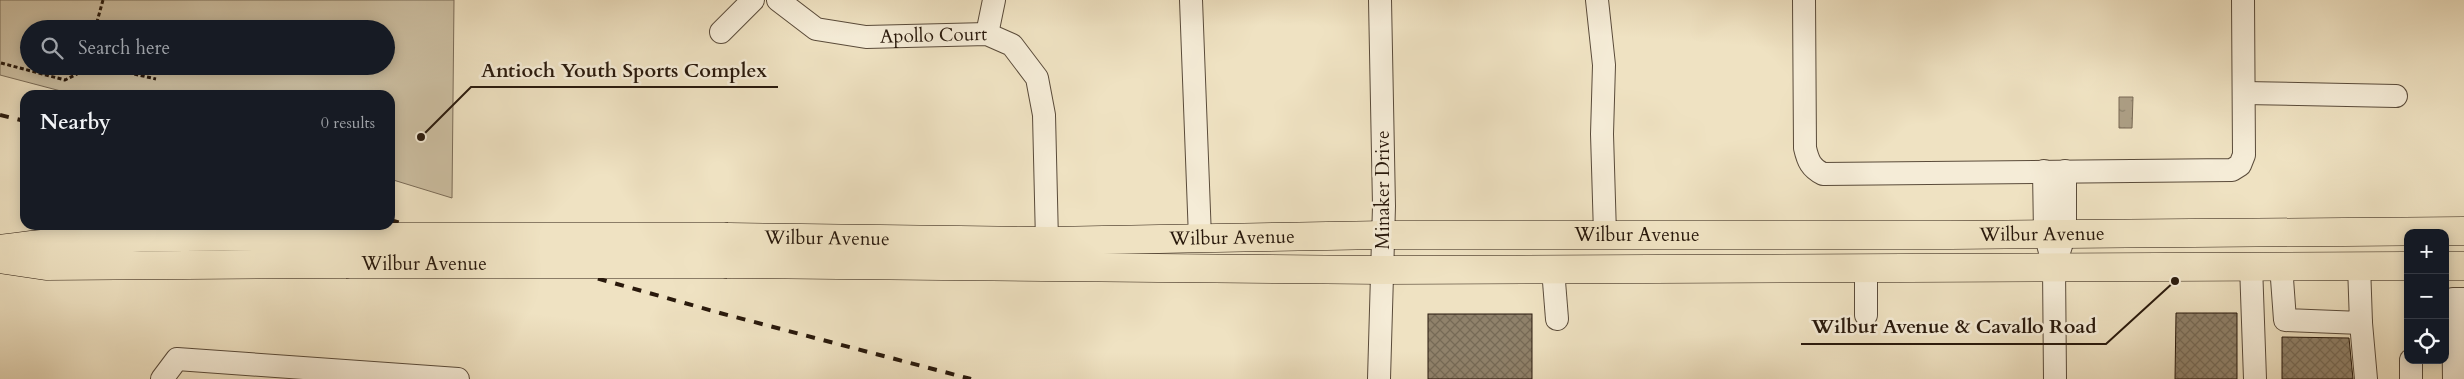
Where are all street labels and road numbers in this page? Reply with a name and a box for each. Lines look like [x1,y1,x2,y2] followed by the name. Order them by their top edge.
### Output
[880,21,987,50] street label: Apollo Court
[1370,130,1396,250] street label: Minaker Drive
[1978,221,2105,248] street label: Wilbur Avenue
[1573,222,1700,248] street label: Wilbur Avenue
[763,224,890,252] street label: Wilbur Avenue
[1168,224,1295,252] street label: Wilbur Avenue
[360,251,487,277] street label: Wilbur Avenue

